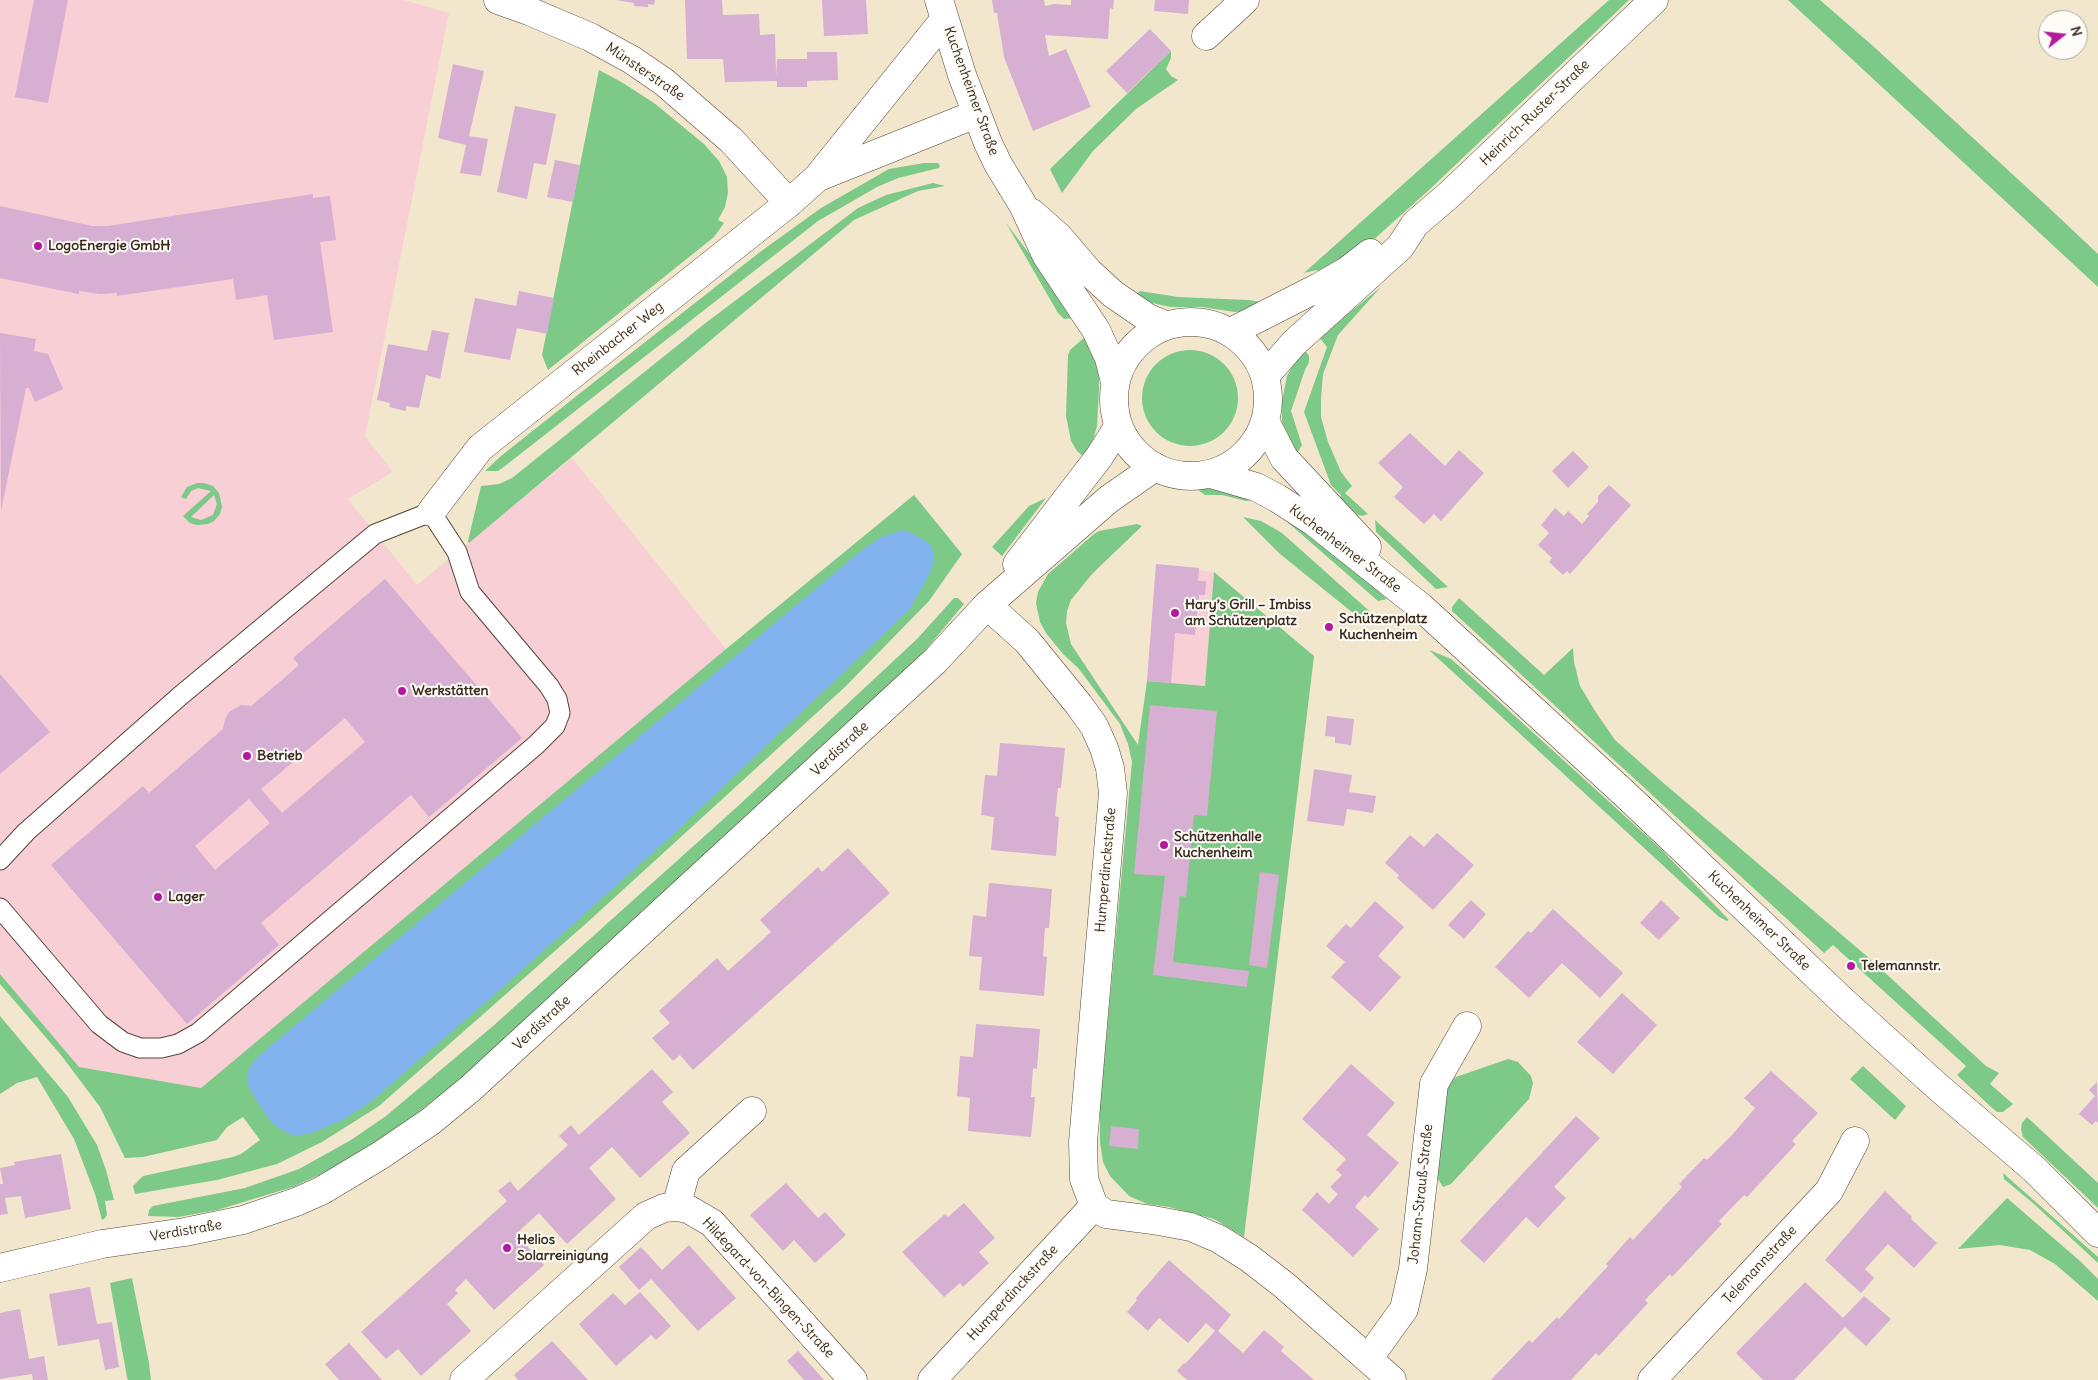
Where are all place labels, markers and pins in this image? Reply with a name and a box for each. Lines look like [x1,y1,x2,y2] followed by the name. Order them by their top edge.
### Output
[48,238,170,254] place label: LogoEnergie GmbH
[32,240,44,252] marker: LogoEnergie GmbH
[1185,597,1311,630] place label: Hary’s Grill – Imbiss am Schützenplatz
[1169,607,1181,619] marker: Hary’s Grill – Imbiss am Schützenplatz
[1339,611,1427,644] place label: Schützenplatz Kuchenheim
[1323,621,1335,633] marker: Schützenplatz Kuchenheim
[412,683,489,699] place label: Werkstätten
[396,685,408,697] marker: Werkstätten
[257,748,303,764] place label: Betrieb
[241,750,253,762] marker: Betrieb
[1174,829,1262,862] place label: Schützenhalle Kuchenheim
[1158,839,1170,851] marker: Schützenhalle Kuchenheim
[168,889,205,905] place label: Lager
[152,891,164,903] marker: Lager
[1861,958,1941,974] place label: Telemannstr.
[1845,960,1857,972] marker: Telemannstr.
[517,1232,609,1264] place label: Helios Solarreinigung
[501,1242,513,1254] marker: Helios Solarreinigung

